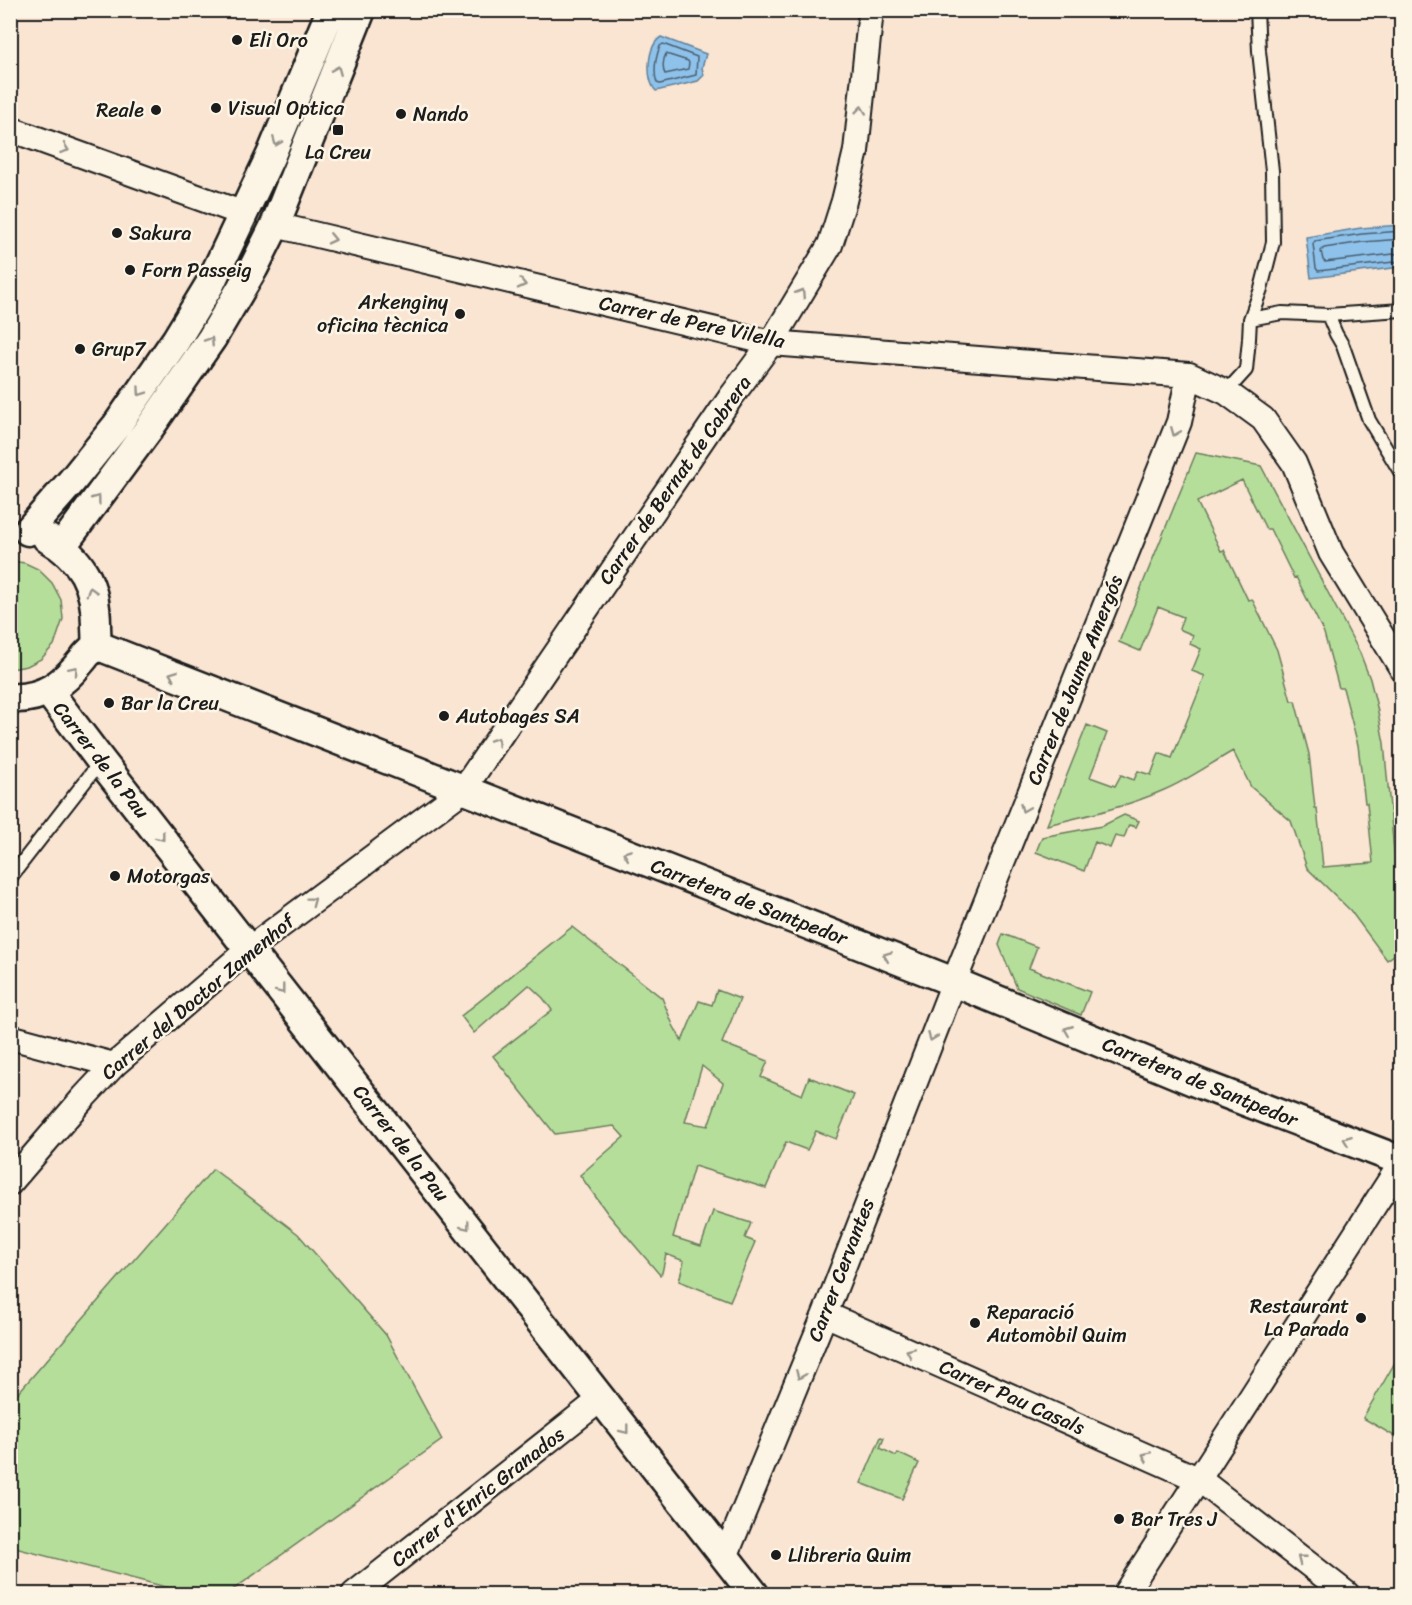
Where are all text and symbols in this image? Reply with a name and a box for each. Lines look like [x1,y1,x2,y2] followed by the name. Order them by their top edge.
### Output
[249,23,308,58] place label: Eli Oro
[230,33,244,47] marker: Eli Oro
[330,65,343,75] one-way arrow
[228,91,345,126] place label: Visual Optica
[96,93,144,128] place label: Reale
[413,97,468,132] place label: Nando
[209,101,223,115] marker: Visual Optica
[149,103,163,117] marker: Reale
[854,105,866,114] one-way arrow
[394,107,408,121] marker: Nando
[331,123,345,137] marker: La Creu
[305,135,371,170] place label: La Creu
[272,136,284,147] one-way arrow
[60,141,70,154] one-way arrow
[129,216,191,251] place label: Sakura
[110,226,124,240] marker: Sakura
[327,231,337,244] one-way arrow
[142,253,252,288] place label: Forn Passeig
[123,263,137,277] marker: Forn Passeig
[516,276,526,289] one-way arrow
[317,285,449,343] place label: Arkenginy oficina tècnica
[596,285,789,359] street label: Carrer de Pere Vilella
[794,289,806,299] one-way arrow
[453,307,467,321] marker: Arkenginy oficina tècnica
[92,332,147,367] place label: Grup7
[203,336,214,347] one-way arrow
[73,342,87,356] marker: Grup7
[589,368,761,592] street label: Carrer de Bernat de Cabrera
[137,385,148,396] one-way arrow
[1170,425,1182,436] one-way arrow
[89,494,100,505] one-way arrow
[1017,569,1133,790] street label: Carrer de Jaume Amergós
[86,586,98,597] one-way arrow
[67,667,78,677] one-way arrow
[168,670,178,683] one-way arrow
[121,686,219,721] place label: Bar la Creu
[44,693,159,827] street label: Carrer de la Pau
[102,696,116,710] marker: Bar la Creu
[455,699,580,734] place label: Autobages SA
[437,709,451,723] marker: Autobages SA
[489,737,500,748] one-way arrow
[1019,801,1031,812] one-way arrow
[153,830,164,841] one-way arrow
[645,848,854,956] street label: Carretera de Santpedor
[623,849,633,862] one-way arrow
[127,859,211,894] place label: Motorgas
[108,869,122,883] marker: Motorgas
[306,898,317,909] one-way arrow
[93,903,305,1089] street label: Carrer del Doctor Zamenhof
[882,951,893,964] one-way arrow
[274,984,285,995] one-way arrow
[1063,1025,1074,1037] one-way arrow
[1097,1027,1305,1138] street label: Carretera de Santpedor
[927,1031,940,1042] one-way arrow
[344,1076,459,1210] street label: Carrer de la Pau
[1342,1135,1353,1147] one-way arrow
[798,1192,885,1347] street label: Carrer Cervantes
[459,1220,470,1231] one-way arrow
[1250,1289,1349,1347] place label: Restaurant La Parada
[986,1295,1127,1353] place label: Reparació Automòbil Quim
[1354,1311,1368,1325] marker: Restaurant La Parada
[968,1316,982,1330] marker: Reparació Automòbil Quim
[906,1347,917,1359] one-way arrow
[933,1349,1091,1445] street label: Carrer Pau Casals
[795,1369,807,1380] one-way arrow
[383,1417,573,1576] street label: Carrer d'Enric Granados
[618,1423,629,1434] one-way arrow
[1142,1451,1153,1463] one-way arrow
[1131,1502,1218,1537] place label: Bar Tres J
[1112,1512,1126,1526] marker: Bar Tres J
[788,1538,911,1573] place label: Llibreria Quim
[769,1548,783,1562] marker: Llibreria Quim
[1296,1555,1307,1566] one-way arrow

